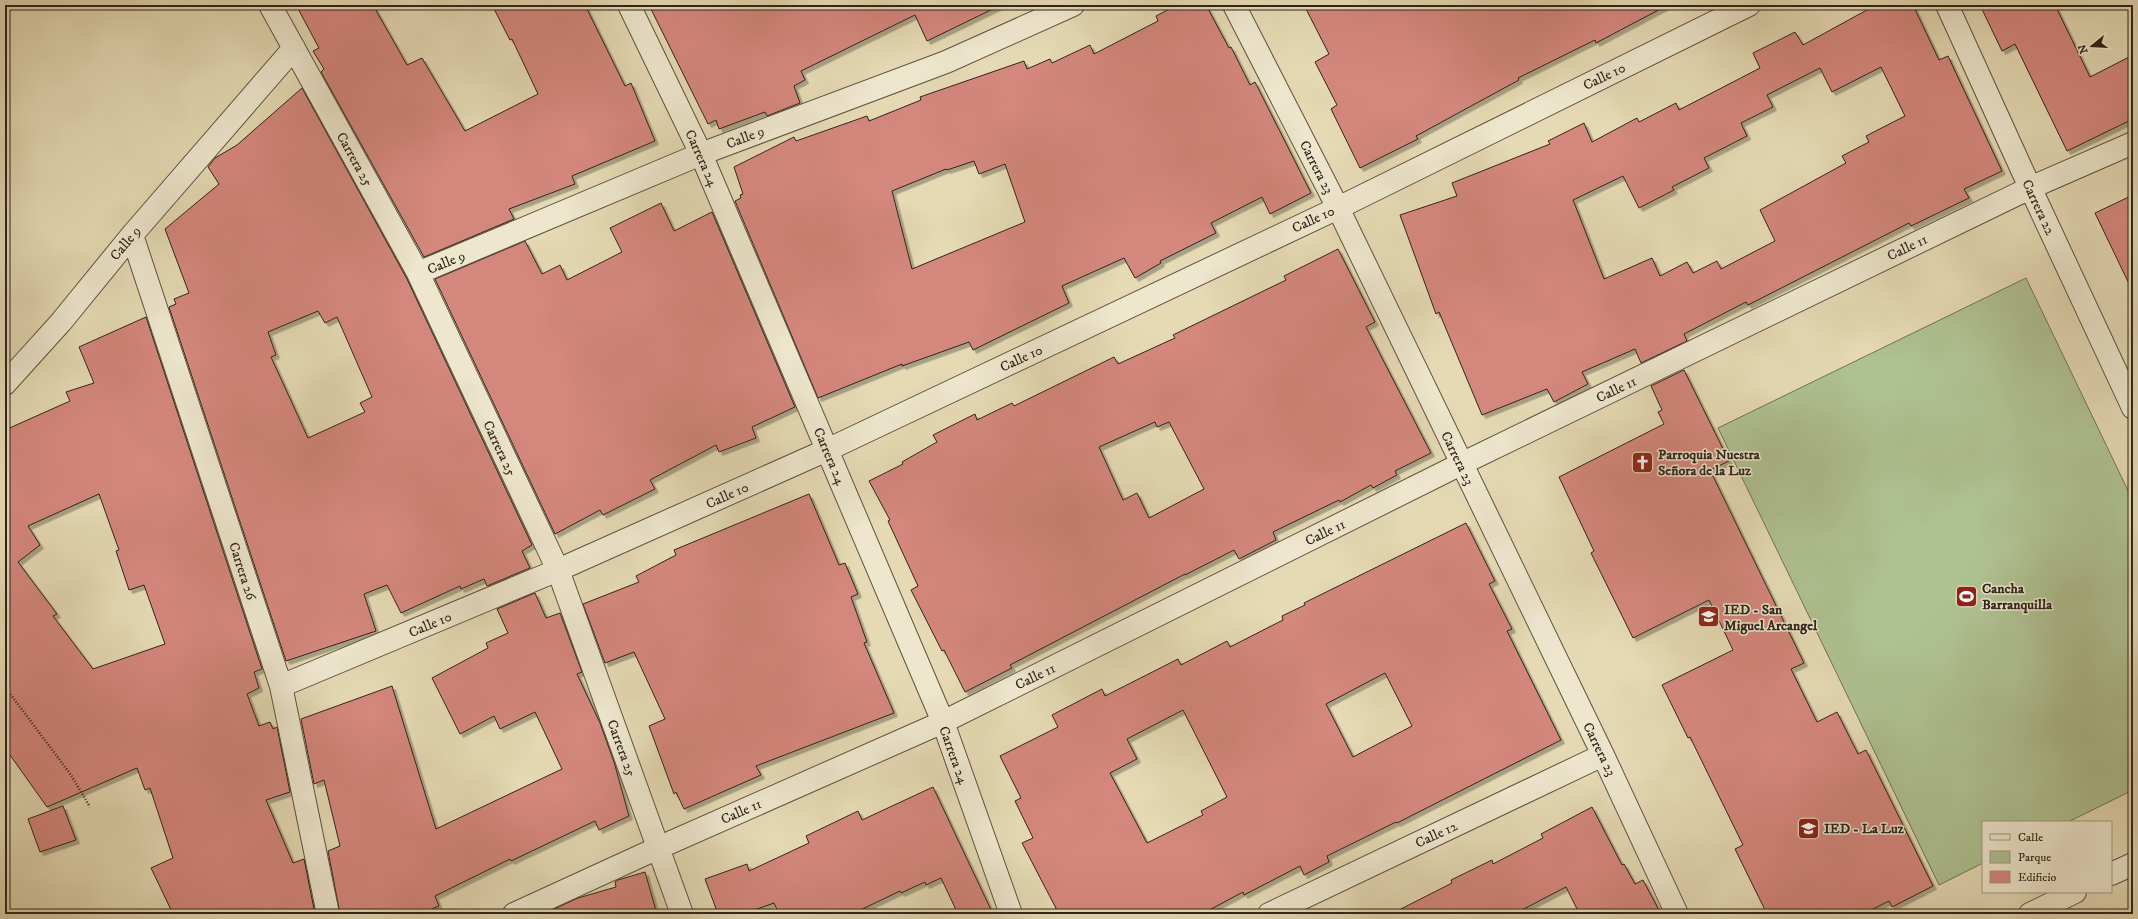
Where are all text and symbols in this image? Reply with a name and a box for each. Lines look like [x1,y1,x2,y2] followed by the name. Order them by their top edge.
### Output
[2072,26,2112,66] north arrow
[2075,42,2091,55] text: N
[1580,59,1629,95] street label: Calle 10
[724,122,767,153] street label: Calle 9
[681,127,722,191] street label: Carrera 24
[332,129,376,190] street label: Carrera 25
[1295,138,1337,197] street label: Carrera 23
[2017,177,2059,238] street label: Carrera 22
[1289,202,1338,238] street label: Calle 10
[106,223,145,265] street label: Calle 9
[1884,230,1931,265] street label: Calle 11
[425,247,468,279] street label: Calle 9
[997,341,1046,377] street label: Calle 10
[1593,372,1640,407] street label: Calle 11
[478,418,520,479] street label: Carrera 25
[809,425,850,489] street label: Carrera 24
[1436,429,1478,488] street label: Carrera 23
[1658,446,1761,480] place label: Parroquia Nuestra Señora de la Luz
[1629,449,1655,475] church icon: Parroquia Nuestra Señora de la Luz
[703,479,752,513] street label: Calle 10
[1302,515,1349,550] street label: Calle 11
[224,540,260,603] street label: Carrera 26
[1982,580,2053,614] place label: Cancha Barranquilla
[1953,583,1979,609] sports icon: Cancha Barranquilla
[1724,601,1818,635] place label: IED - San Miguel Arcangel
[1695,604,1721,630] school or university icon: IED - San Miguel Arcangel
[406,608,455,642] street label: Calle 10
[1012,659,1059,694] street label: Calle 11
[602,717,640,779] street label: Carrera 25
[1578,720,1620,779] street label: Carrera 23
[934,724,972,788] street label: Carrera 24
[718,795,765,829] street label: Calle 11
[1796,815,1822,841] school or university icon: IED - La Luz
[1412,817,1460,852] street label: Calle 12
[1824,820,1905,838] place label: IED - La Luz
[1982,821,2112,893] legend
[2018,830,2043,845] text: Calle
[2018,850,2051,865] text: Parque
[2018,870,2057,885] text: Edificio

